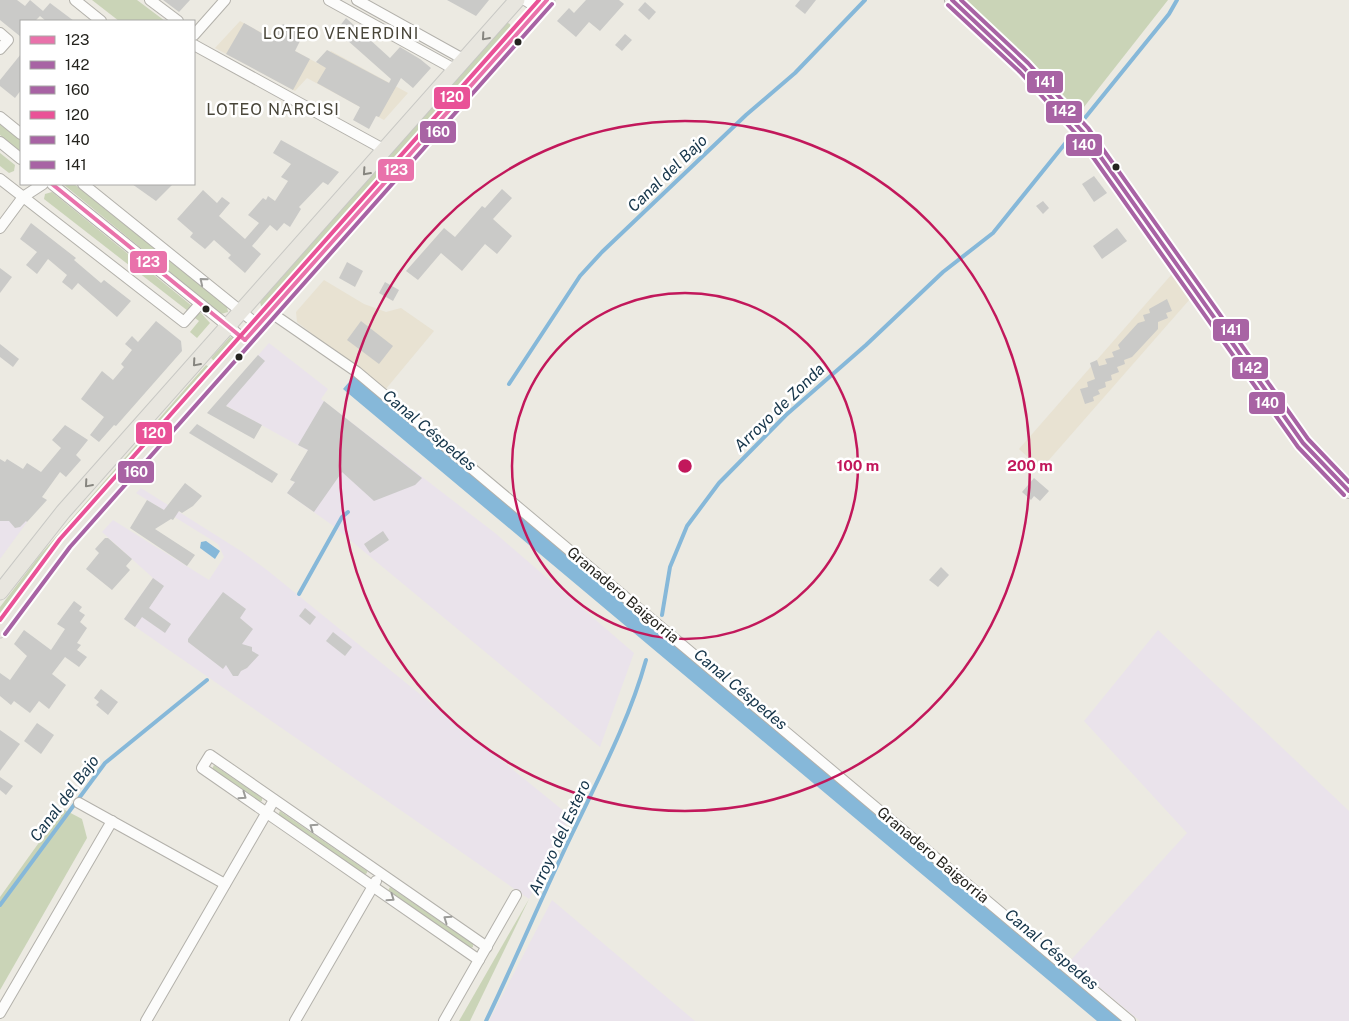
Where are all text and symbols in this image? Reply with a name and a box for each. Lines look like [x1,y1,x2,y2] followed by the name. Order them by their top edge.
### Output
[20,20,195,185] legend
[263,24,419,43] district label: LOTEO VENERDINI
[65,31,90,48] text: 123
[482,31,490,40] one-way arrow
[513,37,523,47] unlabelled marker
[65,56,90,73] text: 142
[1026,70,1064,94] line badge: 141
[1034,74,1056,90] text: 141
[65,81,90,98] text: 160
[433,86,471,110] line badge: 120
[440,89,464,105] text: 120
[206,100,340,119] district label: LOTEO NARCISI
[1045,100,1083,124] line badge: 142
[1052,103,1076,119] text: 142
[65,106,89,123] text: 120
[419,120,457,144] line badge: 160
[426,124,450,140] text: 160
[65,131,90,148] text: 140
[624,131,711,216] water label: Canal del Bajo
[1065,133,1103,157] line badge: 140
[1072,137,1096,153] text: 140
[65,156,87,173] text: 141
[377,158,415,182] line badge: 123
[384,162,408,178] text: 123
[1111,162,1121,172] unlabelled marker
[362,166,371,175] one-way arrow
[129,250,168,274] line badge: 123
[136,254,160,270] text: 123
[200,277,209,286] one-way arrow
[201,304,211,314] unlabelled marker
[1212,318,1250,342] line badge: 141
[1220,322,1242,338] text: 141
[234,352,244,362] unlabelled marker
[1231,356,1269,380] line badge: 142
[192,357,201,366] one-way arrow
[730,359,829,455] water label: Arroyo de Zonda
[1238,360,1262,376] text: 142
[379,386,480,475] water label: Canal Céspedes
[1248,391,1286,415] line badge: 140
[1255,395,1279,411] text: 140
[135,421,173,445] line badge: 120
[142,425,166,441] text: 120
[676,457,694,475] centre of rings
[837,457,879,474] text: 100 m
[1007,457,1053,474] text: 200 m
[117,460,155,484] line badge: 160
[124,464,148,480] text: 160
[85,479,94,488] one-way arrow
[564,543,683,646] street label: Granadero Baigorria
[690,645,791,734] water label: Canal Céspedes
[26,751,103,845] water label: Canal del Bajo
[525,777,594,898] water label: Arroyo del Estero
[237,790,246,799] one-way arrow
[874,803,993,906] street label: Granadero Baigorria
[309,824,319,833] one-way arrow
[385,892,394,901] one-way arrow
[1001,905,1102,994] water label: Canal Céspedes
[443,916,452,925] one-way arrow

